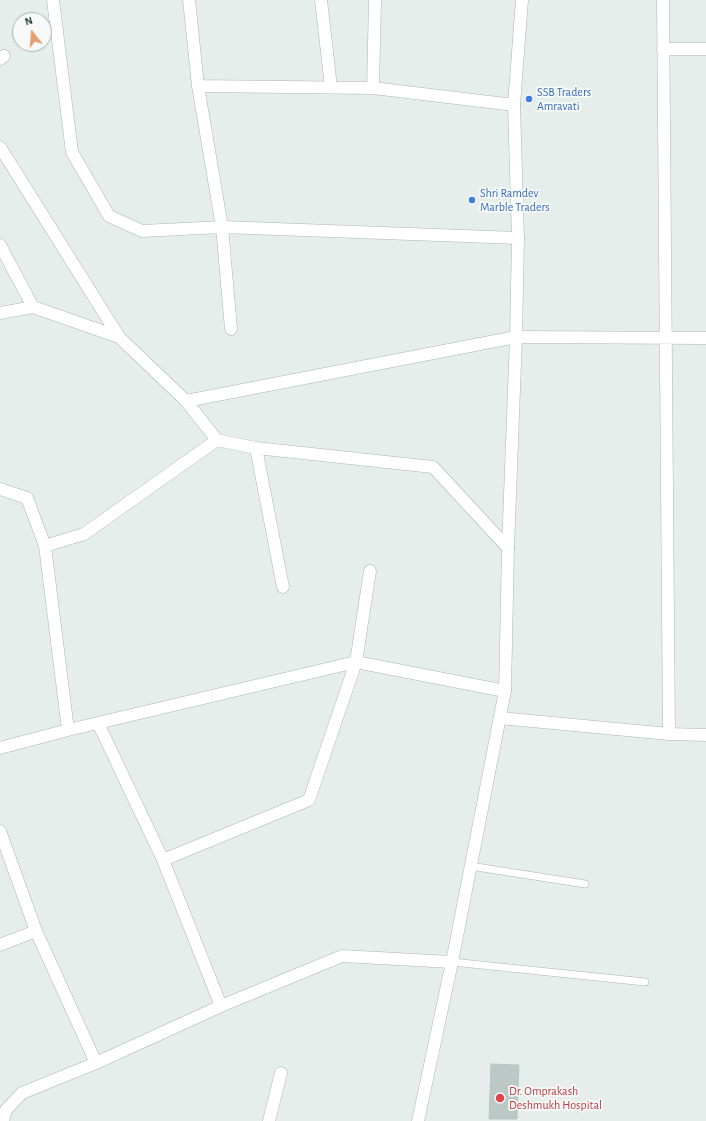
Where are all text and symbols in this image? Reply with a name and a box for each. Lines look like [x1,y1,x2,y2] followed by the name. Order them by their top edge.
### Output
[12,12,52,52] north arrow
[23,15,34,27] text: N
[537,85,591,113] place label: SSB Traders Amravati
[524,94,534,104] marker: SSB Traders Amravati
[480,186,550,214] place label: Shri Ramdev Marble Traders
[467,195,477,205] marker: Shri Ramdev Marble Traders
[509,1084,602,1112] place label: Dr. Omprakash Deshmukh Hospital
[494,1092,506,1104] marker: Dr. Omprakash Deshmukh Hospital

